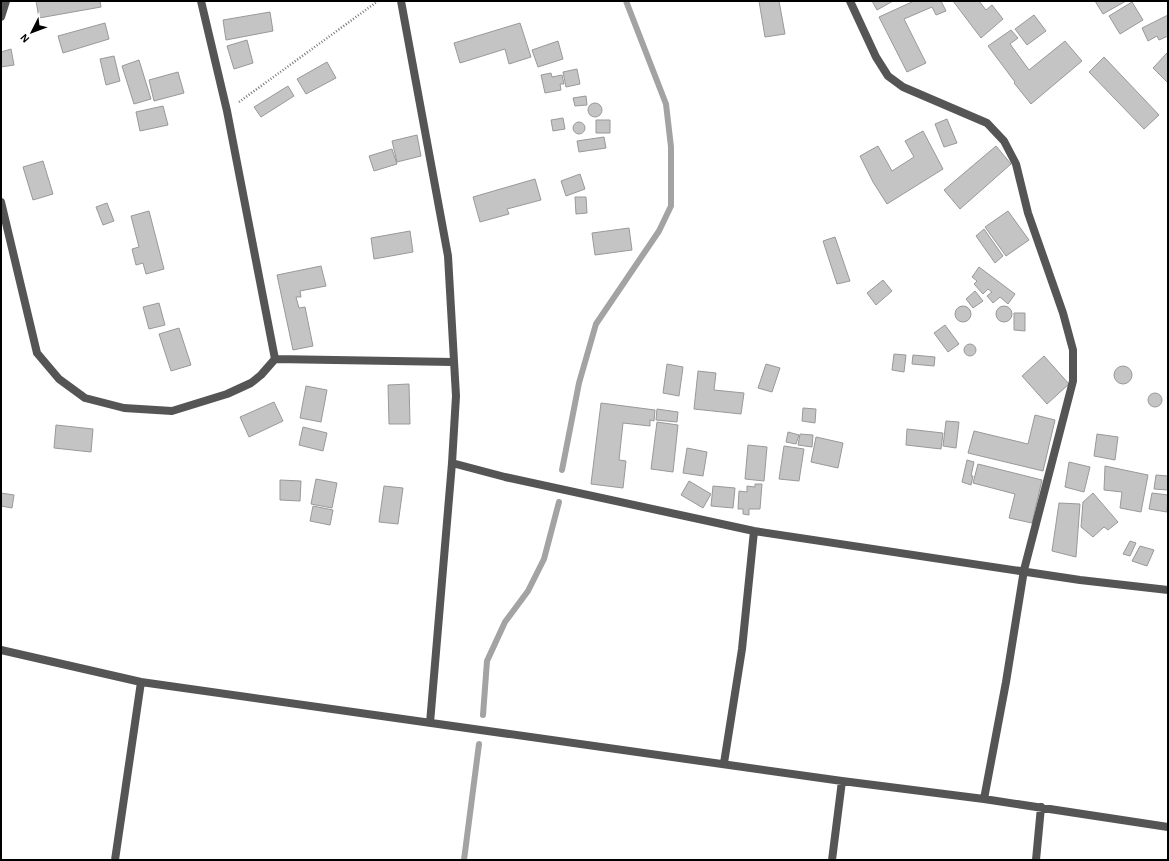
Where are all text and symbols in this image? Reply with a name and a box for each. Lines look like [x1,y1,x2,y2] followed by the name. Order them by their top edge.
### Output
[12,12,52,52] north arrow
[18,32,32,45] text: N

